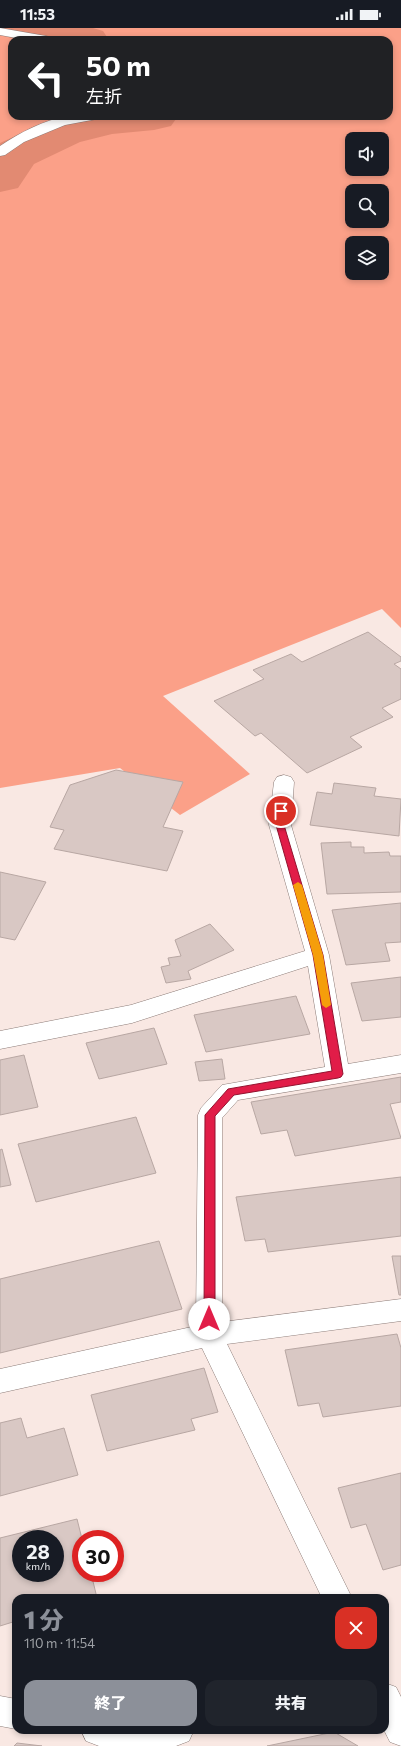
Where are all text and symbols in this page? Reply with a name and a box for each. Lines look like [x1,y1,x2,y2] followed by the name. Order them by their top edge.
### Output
[20,5,55,23] text: 11:53
[86,48,151,82] text: 50 m
[20,52,72,104] icon: left
[86,85,122,107] text: 左折
[345,132,389,280] map controls
[345,132,389,176] button: sound
[345,184,389,228] button: search
[345,236,389,280] button: layers
[264,794,298,828] pin
[270,800,292,822] icon: arrive
[188,1298,230,1340] position arrow
[72,1530,124,1582] speed limit sign: 30
[26,1539,50,1563] text: 28
[26,1560,50,1572] text: km/h
[24,1605,64,1634] text: 1 分
[335,1607,377,1649] button: close
[24,1635,95,1651] text: 110 m · 11:54
[24,1680,197,1726] button: 終了
[205,1680,377,1726] button: 共有

